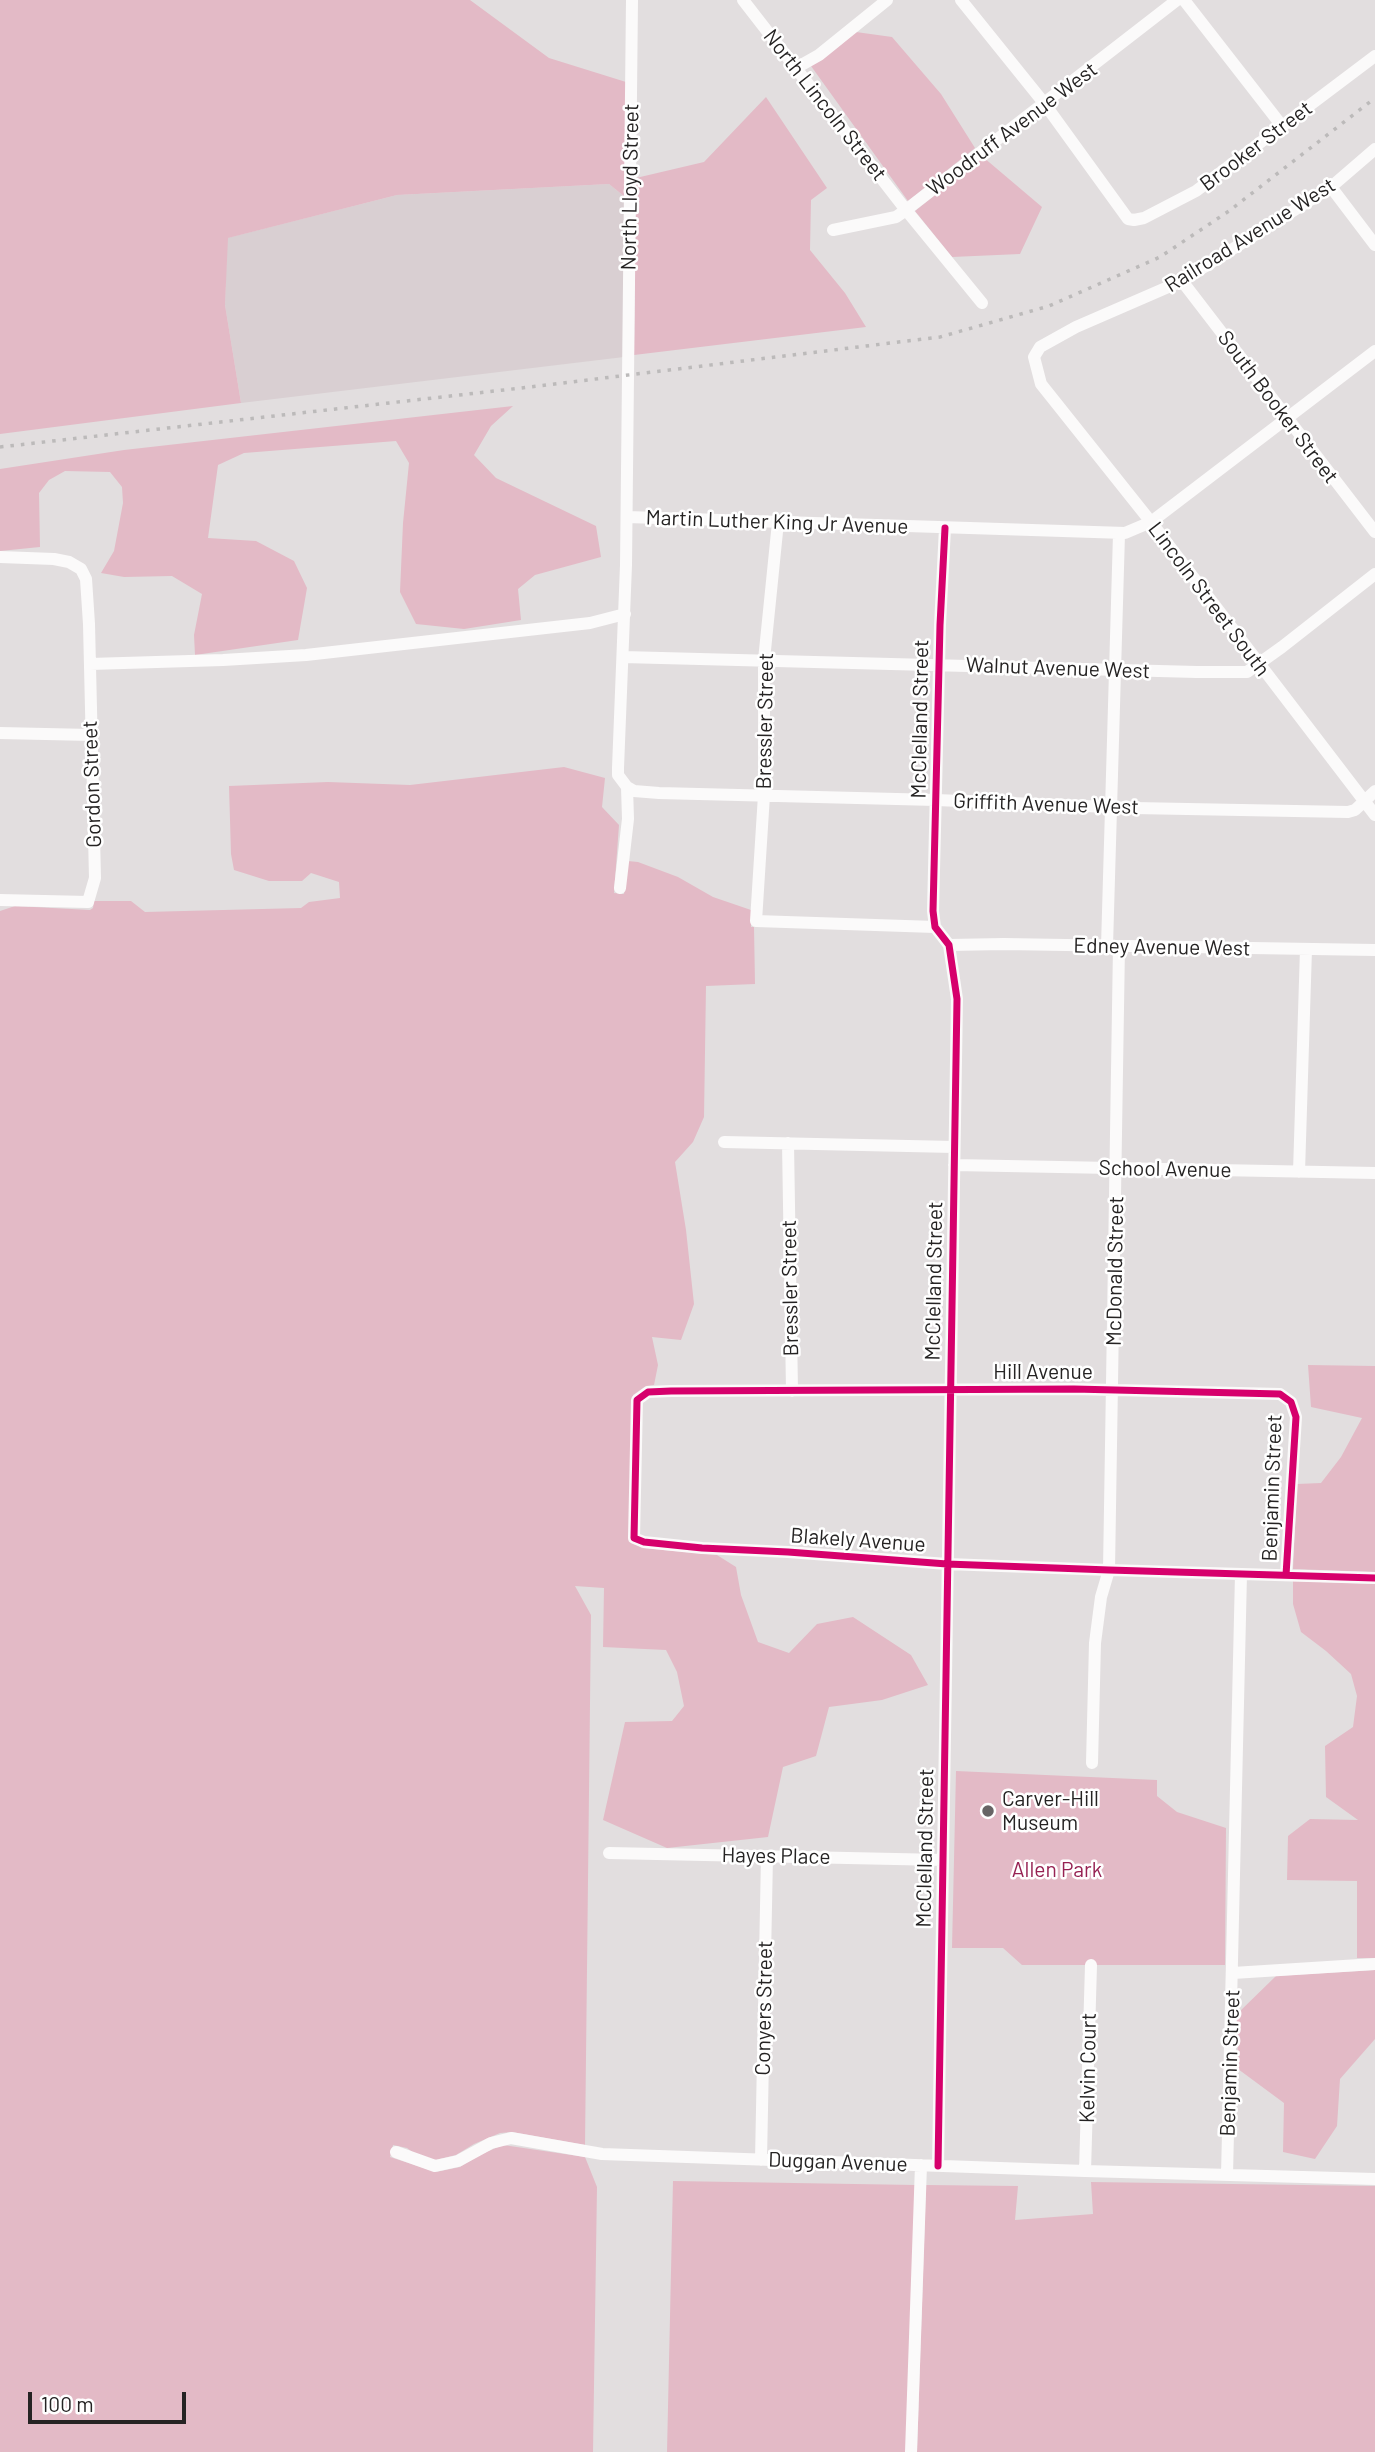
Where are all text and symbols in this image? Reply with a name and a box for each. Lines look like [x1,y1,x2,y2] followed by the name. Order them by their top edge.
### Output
[758,24,892,186] street label: North Lincoln Street
[922,57,1102,201] street label: Woodruff Avenue West
[1195,96,1317,196] street label: Brooker Street
[616,103,644,271] street label: North Lloyd Street
[1160,172,1340,298] street label: Railroad Avenue West
[1212,326,1344,488] street label: South Booker Street
[645,505,909,539] street label: Martin Luther King Jr Avenue
[1143,517,1275,681] street label: Lincoln Street South
[906,639,934,799] street label: McClelland Street
[751,652,779,790] street label: Bressler Street
[965,652,1151,684] street label: Walnut Avenue West
[77,720,107,848] street label: Gordon Street
[953,788,1139,820] street label: Griffith Avenue West
[1073,933,1251,961] street label: Edney Avenue West
[1098,1155,1232,1183] street label: School Avenue
[1101,1196,1129,1346] street label: McDonald Street
[920,1201,948,1361] street label: McClelland Street
[776,1219,804,1357] street label: Bressler Street
[993,1359,1093,1385] street label: Hill Avenue
[1257,1414,1287,1562] street label: Benjamin Street
[790,1523,926,1557] street label: Blakely Avenue
[911,1768,939,1928] street label: McClelland Street
[1002,1786,1099,1836] place label: Carver-Hill Museum
[980,1803,996,1819] marker: Carver-Hill Museum
[721,1842,831,1870] street label: Hayes Place
[1012,1857,1102,1883] park label: Allen Park
[750,1940,778,2076] street label: Conyers Street
[1215,1989,1245,2137] street label: Benjamin Street
[1074,2013,1102,2123] street label: Kelvin Court
[768,2147,908,2177] street label: Duggan Avenue
[32,2378,189,2422] scale bar
[41,2391,94,2416] text: 100 m

